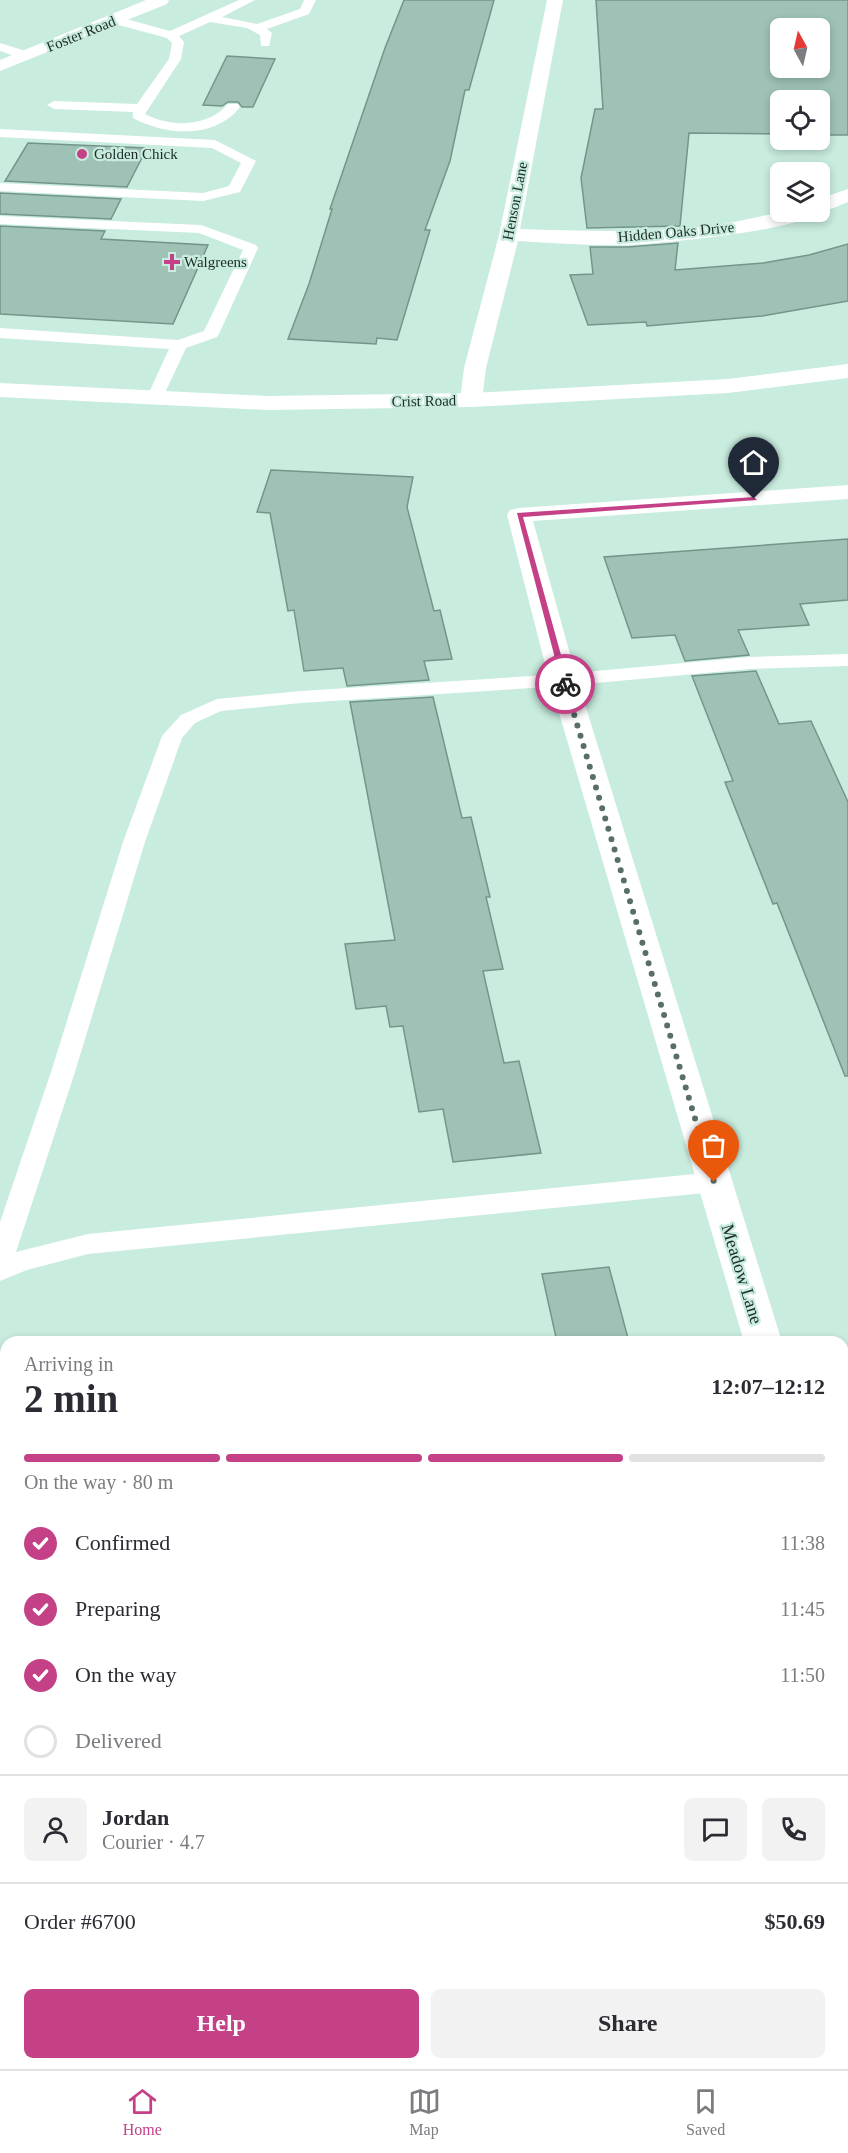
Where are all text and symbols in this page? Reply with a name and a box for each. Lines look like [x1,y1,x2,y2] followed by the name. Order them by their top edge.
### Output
[44,13,118,55] street label: Foster Road
[770,18,830,78] north arrow
[770,18,830,222] map controls
[770,90,830,150] button: locate
[94,146,178,162] place label: Golden Chick
[75,147,89,161] marker: Golden Chick
[500,160,531,242] street label: Henson Lane
[770,162,830,222] button: layers
[617,219,735,245] street label: Hidden Oaks Drive
[184,254,247,270] place label: Walgreens
[165,255,179,269] marker: Walgreens
[392,392,457,410] street label: Crist Road
[728,437,779,499] pin
[737,446,770,479] icon: home
[535,654,595,714] courier
[549,668,582,701] icon: bike
[688,1120,739,1182] pin
[697,1129,730,1162] icon: bag
[717,1222,767,1326] street label: Meadow Lane
[24,1353,113,1375] text: Arriving in
[711,1374,825,1399] text: 12:07–12:12
[24,1377,118,1420] text: 2 min
[24,1471,173,1493] text: On the way · 80 m
[24,1527,57,1560] icon: check
[75,1530,170,1555] text: Confirmed
[780,1532,825,1554] text: 11:38
[24,1593,57,1626] icon: check
[75,1596,161,1621] text: Preparing
[780,1598,825,1620] text: 11:45
[24,1659,57,1692] icon: check
[75,1662,176,1687] text: On the way
[780,1664,825,1686] text: 11:50
[75,1728,162,1753] text: Delivered
[24,1798,87,1861] button: person
[684,1798,747,1861] button: chat
[762,1798,825,1861] button: phone
[102,1805,169,1830] text: Jordan
[102,1831,205,1853] text: Courier · 4.7
[24,1909,136,1934] text: Order #6700
[765,1909,825,1934] text: $50.69
[24,1989,419,2058] button: Help
[431,1989,825,2058] button: Share
[123,2085,162,2139] tab: Home
[408,2085,441,2139] tab: Map
[686,2085,725,2139] tab: Saved

